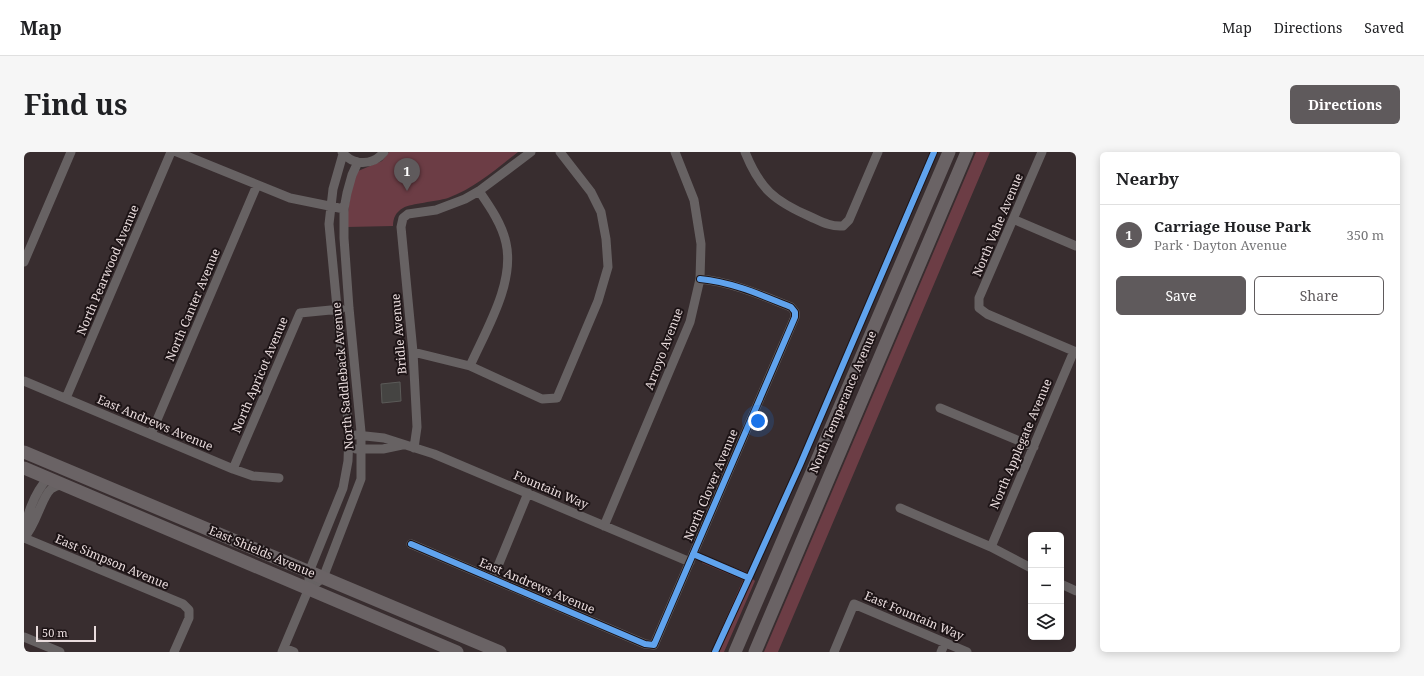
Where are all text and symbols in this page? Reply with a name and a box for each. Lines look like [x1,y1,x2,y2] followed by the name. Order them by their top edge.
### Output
[20,15,62,41] text: Map
[1222,18,1252,37] text: Map
[1274,18,1342,37] text: Directions
[1364,18,1404,37] text: Saved
[24,85,128,123] text: Find us
[1290,85,1400,124] button: Directions
[394,158,420,191] pin: 1
[1116,167,1179,190] text: Nearby
[968,170,1027,279] street label: North Vahe Avenue
[72,202,143,338] street label: North Pearwood Avenue
[1154,216,1311,236] text: Carriage House Park
[1125,226,1133,244] text: 1
[1347,226,1384,244] text: 350 m
[1154,236,1287,254] text: Park · Dayton Avenue
[161,246,224,364] street label: North Canter Avenue
[1116,276,1246,315] button: Save
[1254,276,1384,315] button: Share
[387,293,410,375] street label: Bridle Avenue
[328,302,357,450] street label: North Saddleback Avenue
[640,306,687,392] street label: Arroyo Avenue
[227,314,292,436] street label: North Apricot Avenue
[805,328,880,476] street label: North Temperance Avenue
[985,376,1056,512] street label: North Applegate Avenue
[95,390,216,455] street label: East Andrews Avenue
[748,411,768,431] your location
[679,426,742,543] street label: North Clover Avenue
[511,466,591,513] street label: Fountain Way
[206,521,318,582] street label: East Shields Avenue
[53,530,172,593] street label: East Simpson Avenue
[1028,532,1064,640] map controls
[1028,532,1064,568] button: +
[477,553,598,618] street label: East Andrews Avenue
[1028,568,1064,604] button: −
[862,587,967,644] street label: East Fountain Way
[1028,604,1064,640] button: layers
[36,624,96,643] scale bar
[42,625,68,640] text: 50 m

